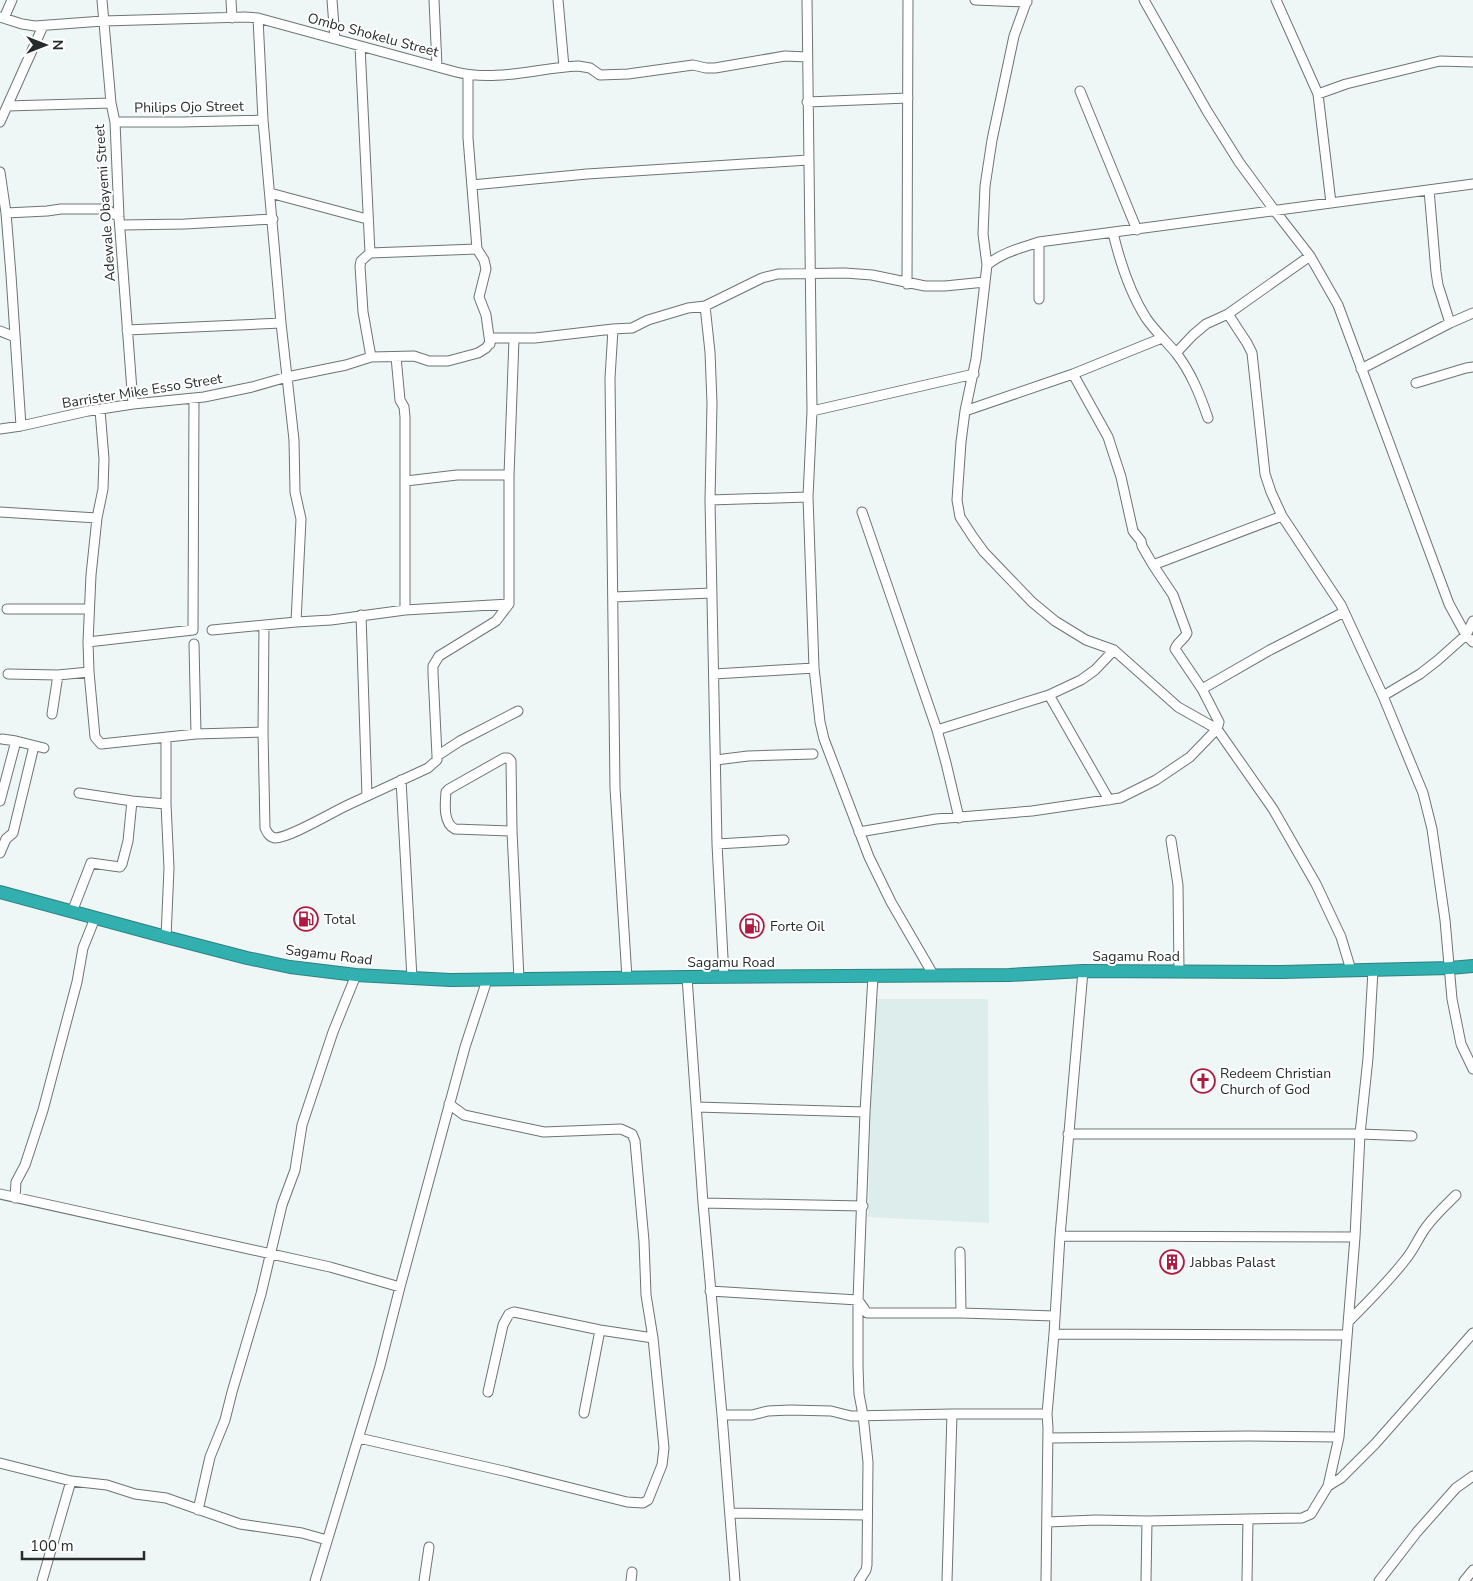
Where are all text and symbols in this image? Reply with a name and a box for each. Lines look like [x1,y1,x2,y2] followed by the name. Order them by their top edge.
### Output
[305,8,441,62] street label: Ombo Shokelu Street
[20,20,70,70] north arrow
[48,40,67,50] text: N
[134,97,244,117] street label: Philips Ojo Street
[90,124,120,282] street label: Adewale Obayemi Street
[61,369,224,413] street label: Barrister Mike Esso Street
[293,906,319,932] fuel station icon: Total
[324,910,356,929] place label: Total
[739,913,765,939] fuel station icon: Forte Oil
[770,917,825,936] place label: Forte Oil
[284,940,374,970] street label: Sagamu Road
[1092,947,1180,966] street label: Sagamu Road
[687,953,775,972] street label: Sagamu Road
[1220,1064,1331,1099] place label: Redeem Christian Church of God
[1190,1068,1216,1094] church icon: Redeem Christian Church of God
[1159,1249,1185,1275] building icon: Jabbas Palast
[1189,1253,1275,1272] place label: Jabbas Palast
[22,1528,145,1560] scale bar
[30,1536,74,1556] text: 100 m

